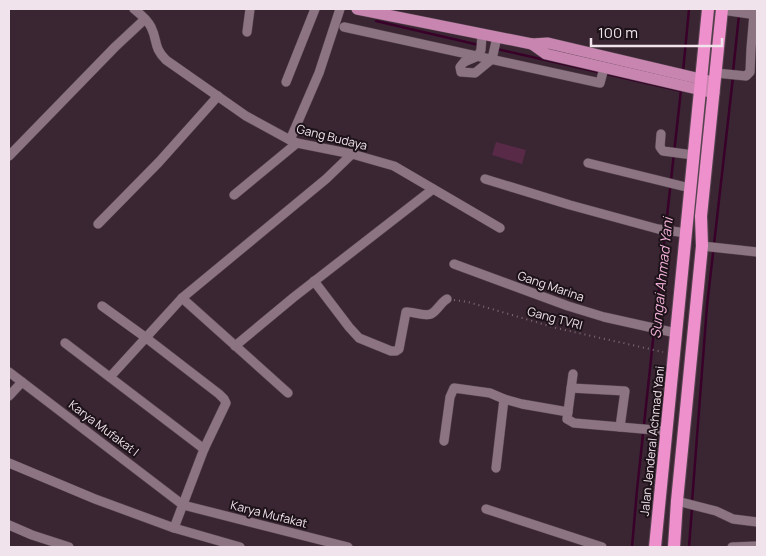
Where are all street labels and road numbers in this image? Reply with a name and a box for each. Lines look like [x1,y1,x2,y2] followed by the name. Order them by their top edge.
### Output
[295,120,369,154] street label: Gang Budaya
[515,267,587,305] street label: Gang Marina
[525,302,585,334] street label: Gang TVRI
[636,365,668,517] street label: Jalan Jenderal Achmad Yani
[65,396,143,460] street label: Karya Mufakat I
[229,496,309,532] street label: Karya Mufakat

